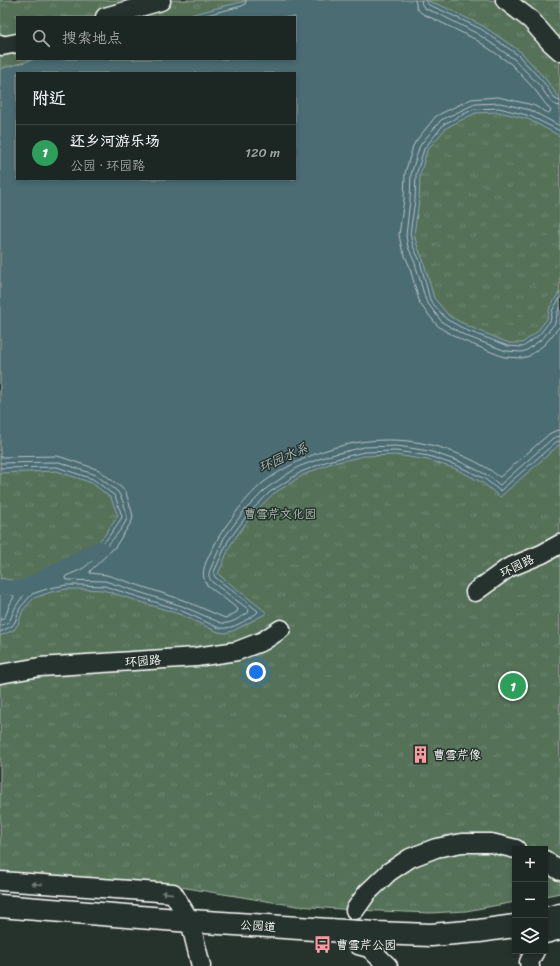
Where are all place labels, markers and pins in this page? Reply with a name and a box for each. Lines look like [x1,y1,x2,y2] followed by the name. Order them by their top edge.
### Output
[500,671,526,701] pin: 1
[433,744,481,766] place label: 曹雪芹像
[410,745,430,765] building icon: 曹雪芹像
[336,934,396,956] place label: 曹雪芹公园
[313,935,333,955] bus stop icon: 曹雪芹公园

